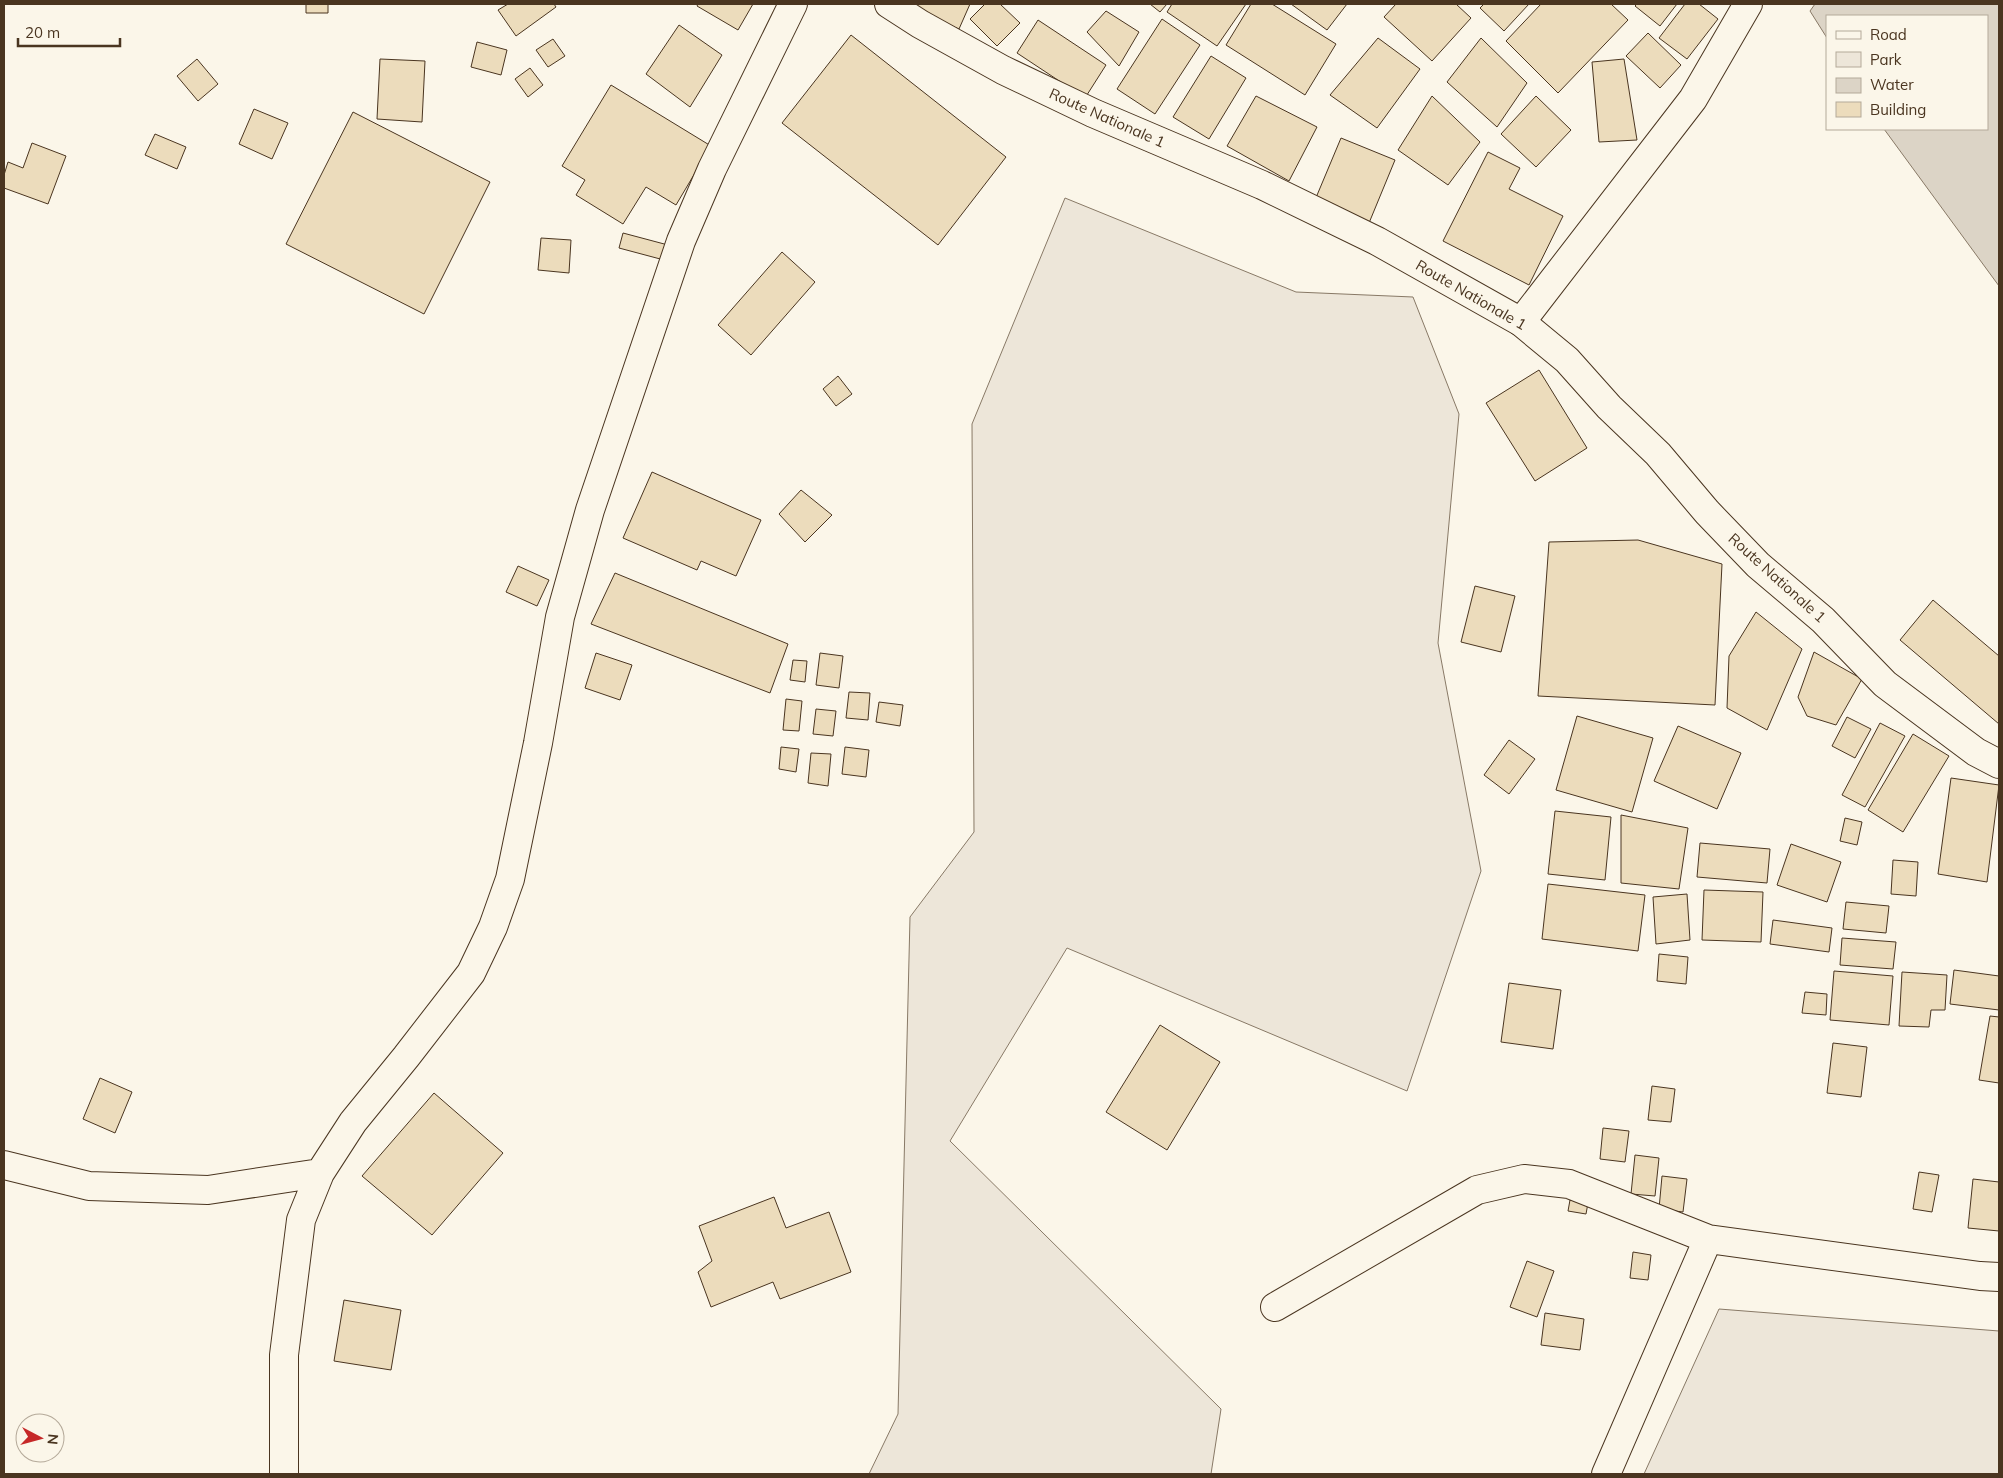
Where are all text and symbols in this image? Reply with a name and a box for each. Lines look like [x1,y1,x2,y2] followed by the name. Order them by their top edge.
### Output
[18,15,120,47] scale bar
[1826,15,1988,130] legend
[25,23,60,42] text: 20 m
[1870,25,1907,44] text: Road
[1870,50,1902,69] text: Park
[1870,75,1914,94] text: Water
[1046,84,1168,152] street label: Route Nationale 1
[1870,100,1926,119] text: Building
[1412,255,1530,334] street label: Route Nationale 1
[1725,529,1830,626] street label: Route Nationale 1
[15,1413,65,1463] north arrow
[43,1433,62,1446] text: N

